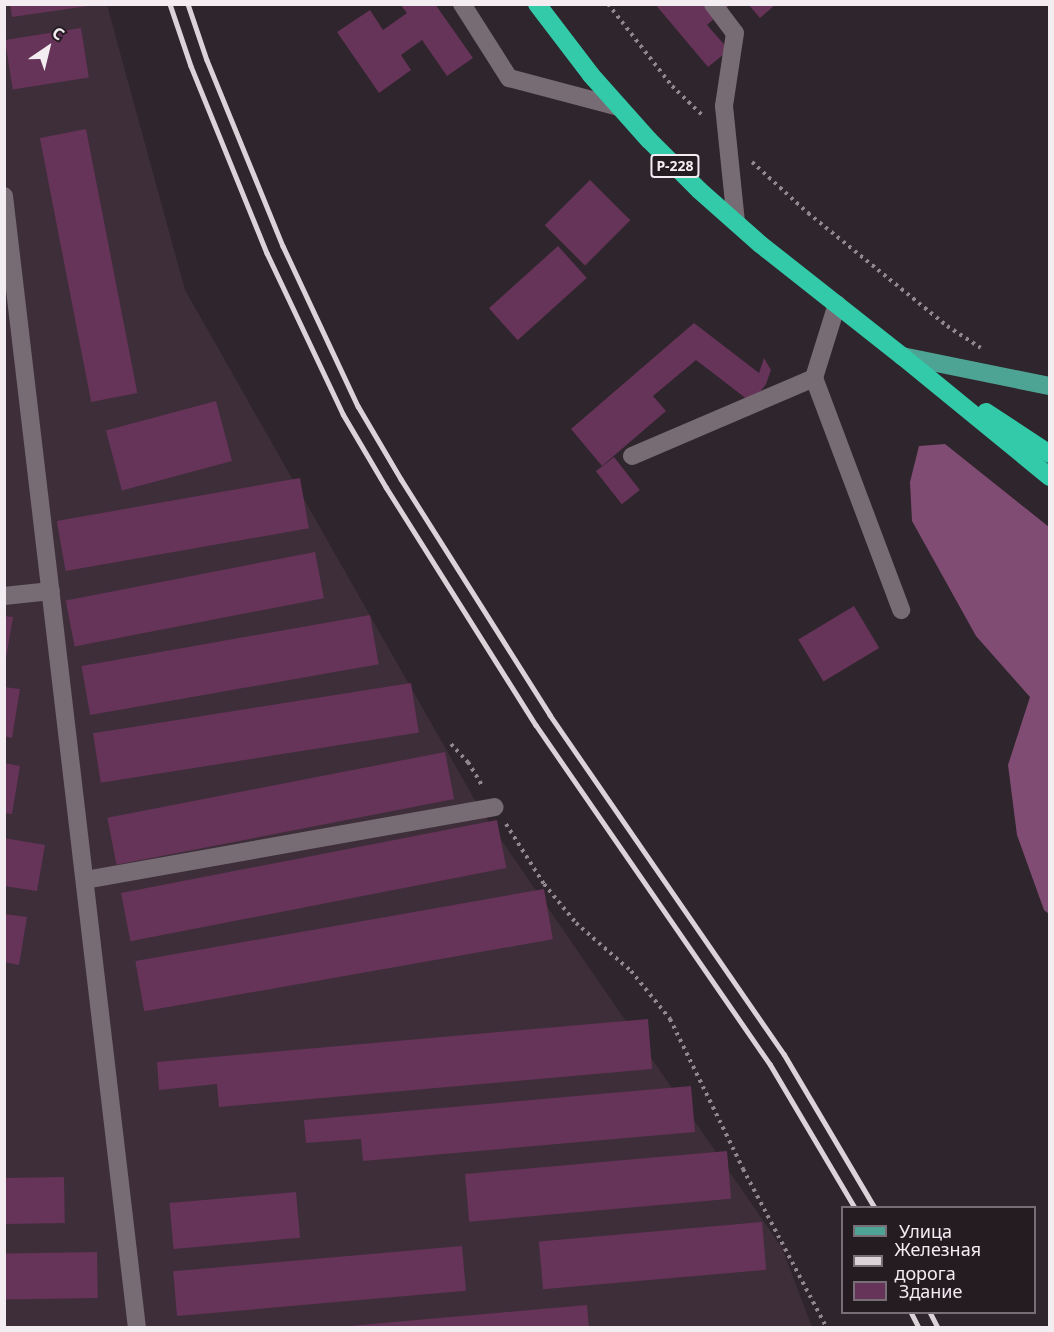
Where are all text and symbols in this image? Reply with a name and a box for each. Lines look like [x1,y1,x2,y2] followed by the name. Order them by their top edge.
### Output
[18,18,78,78] north arrow
[48,21,69,45] text: С
[650,155,700,177] road number: Р-228
[841,1206,1036,1314] legend
[899,1219,952,1243] text: Улица
[895,1237,981,1285] text: Железная дорога
[899,1279,962,1303] text: Здание

